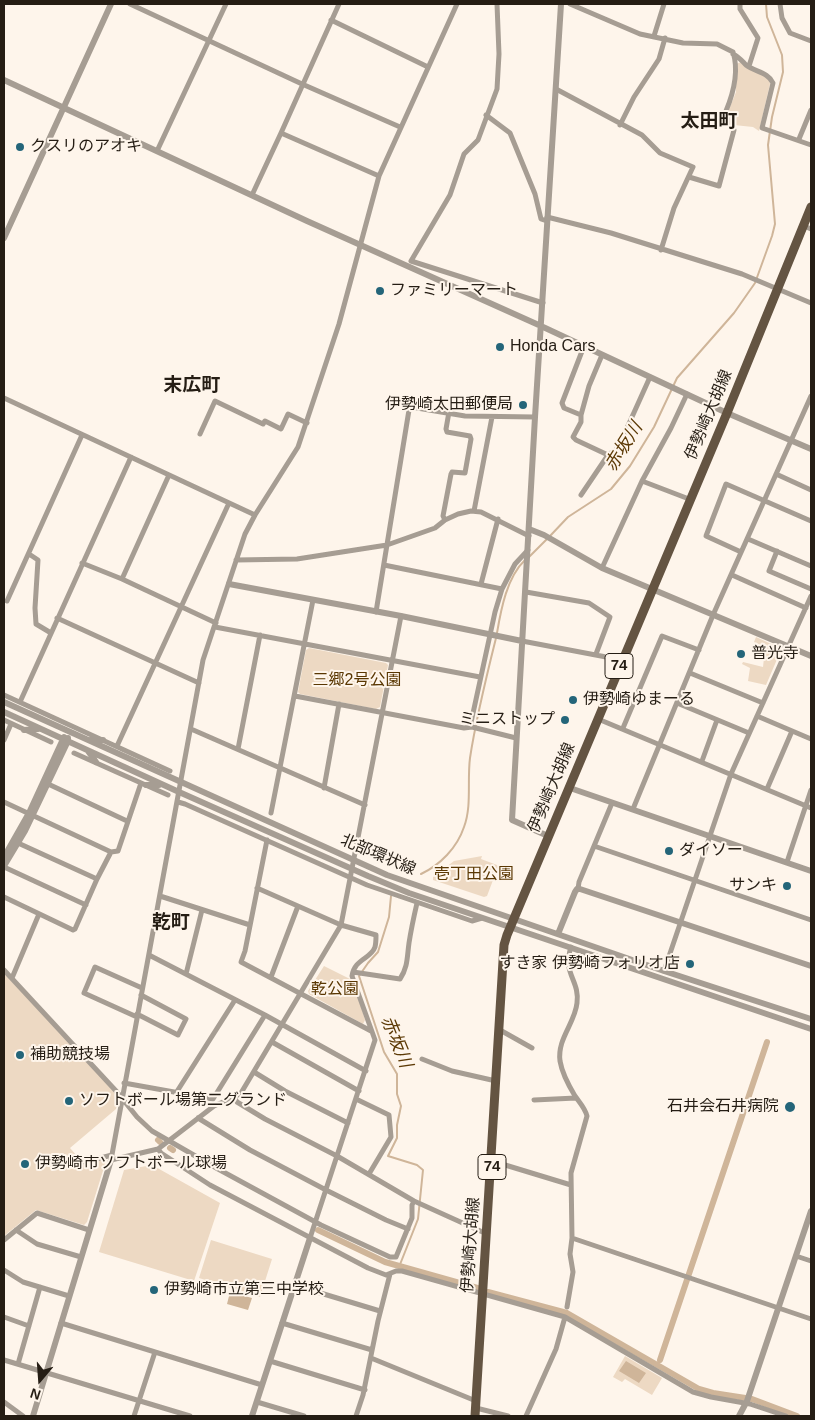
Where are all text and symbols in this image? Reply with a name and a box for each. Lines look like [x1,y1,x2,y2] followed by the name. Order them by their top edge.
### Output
[681,111,737,133] district label: 太田町
[30,137,142,157] place label: クスリのアオキ
[14,141,26,153] marker: クスリのアオキ
[390,281,518,301] place label: ファミリーマート
[374,285,386,297] marker: ファミリーマート
[510,337,595,357] place label: Honda Cars
[494,341,506,353] marker: Honda Cars
[681,367,737,463] street label: 伊勢崎大胡線
[164,375,220,397] district label: 末広町
[385,395,513,415] place label: 伊勢崎太田郵便局
[517,399,529,411] marker: 伊勢崎太田郵便局
[601,418,647,476] water label: 赤坂川
[751,644,799,664] place label: 普光寺
[735,648,747,660] marker: 普光寺
[605,654,633,678] road number: 74
[313,671,401,691] park label: 三郷2号公園
[583,690,695,710] place label: 伊勢崎ゆまーる
[567,694,579,706] marker: 伊勢崎ゆまーる
[459,710,555,730] place label: ミニストップ
[559,714,571,726] marker: ミニストップ
[524,740,580,836] street label: 伊勢崎大胡線
[337,831,419,879] street label: 北部環状線
[679,841,743,861] place label: ダイソー
[663,845,675,857] marker: ダイソー
[434,865,514,885] park label: 壱丁田公園
[729,876,777,896] place label: サンキ
[781,880,793,892] marker: サンキ
[152,912,190,934] district label: 乾町
[500,954,680,974] place label: すき家 伊勢崎フォリオ店
[684,958,696,970] marker: すき家 伊勢崎フォリオ店
[311,980,359,1000] park label: 乾公園
[376,1013,416,1071] water label: 赤坂川
[30,1045,110,1065] place label: 補助競技場
[14,1049,26,1061] marker: 補助競技場
[79,1091,287,1111] place label: ソフトボール場第二グランド
[63,1095,75,1107] marker: ソフトボール場第二グランド
[667,1097,779,1117] place label: 石井会石井病院
[783,1100,797,1114] marker: 石井会石井病院
[35,1154,227,1174] place label: 伊勢崎市ソフトボール球場
[478,1154,506,1180] road number: 74
[19,1158,31,1170] marker: 伊勢崎市ソフトボール球場
[458,1196,484,1294] street label: 伊勢崎大胡線
[164,1280,324,1300] place label: 伊勢崎市立第三中学校
[148,1284,160,1296] marker: 伊勢崎市立第三中学校
[15,1355,65,1405] north arrow
[28,1385,43,1403] text: N

